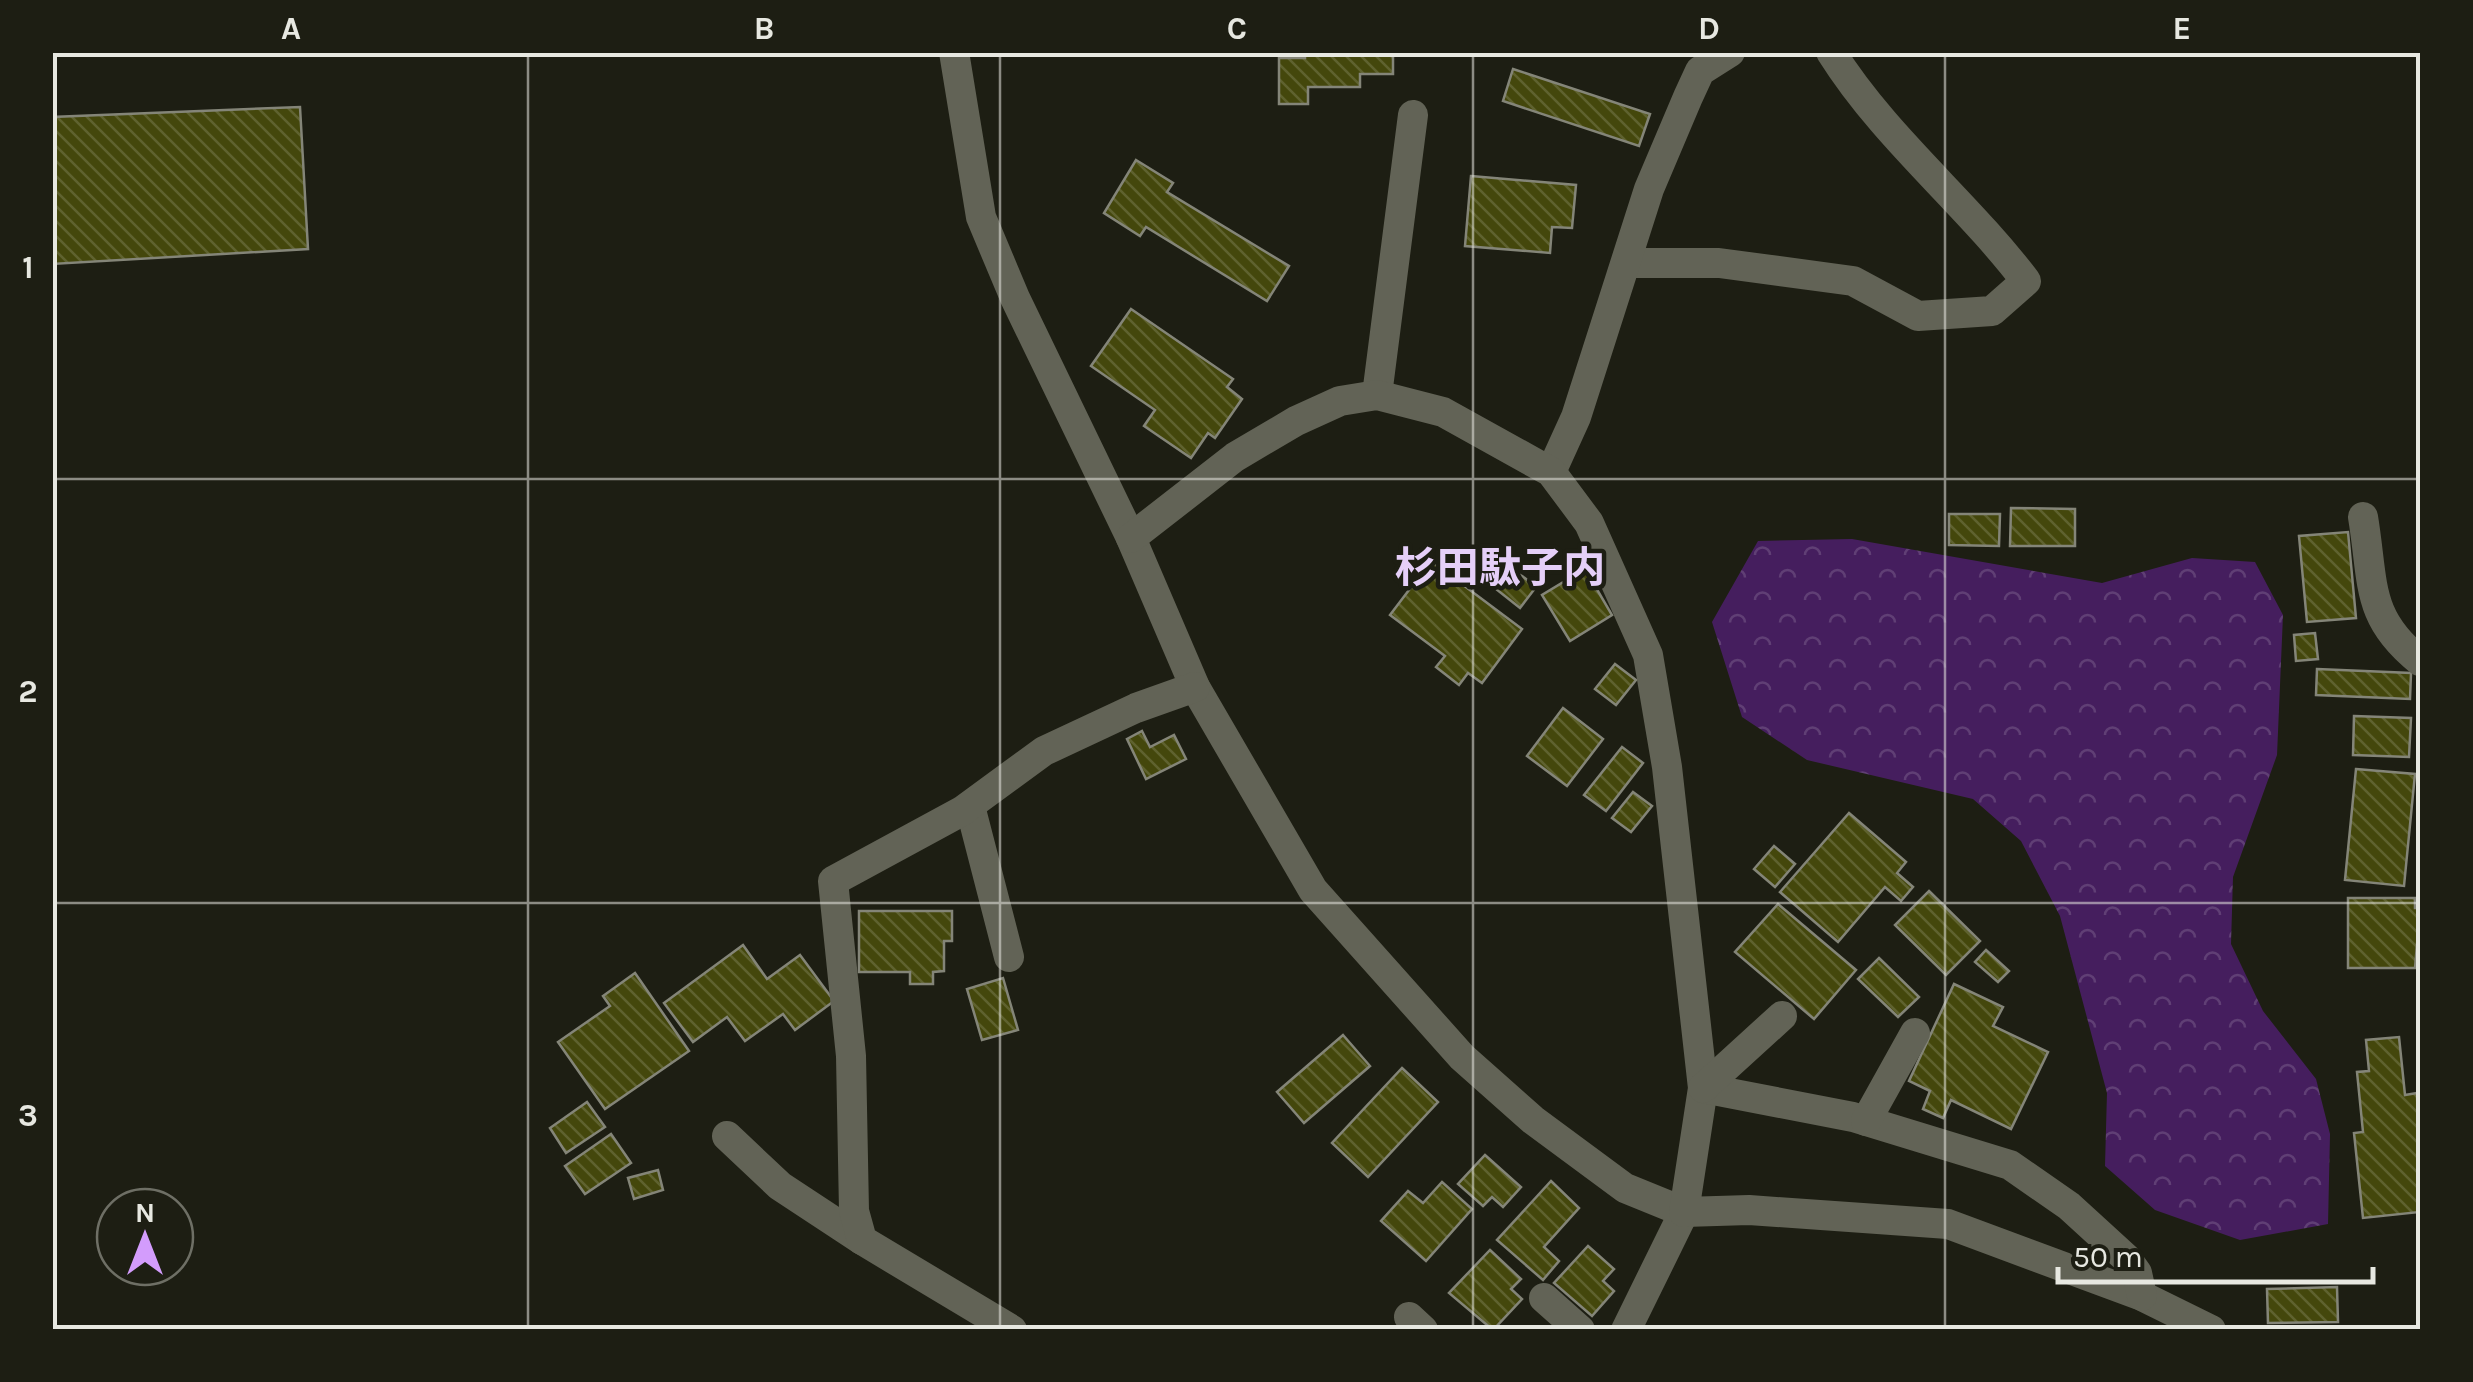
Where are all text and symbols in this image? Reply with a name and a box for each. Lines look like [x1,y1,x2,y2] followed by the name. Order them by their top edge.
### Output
[281,10,301,47] text: A
[754,10,774,47] text: B
[1227,10,1247,47] text: C
[1698,10,1720,47] text: D
[2173,10,2191,47] text: E
[22,249,34,286] text: 1
[1395,543,1605,593] district label: 杉田駄子内
[18,673,38,710] text: 2
[18,1097,38,1134] text: 3
[95,1187,195,1287] north arrow
[135,1196,155,1229] text: N
[2058,1222,2373,1284] scale bar
[2073,1239,2143,1275] text: 50 m

